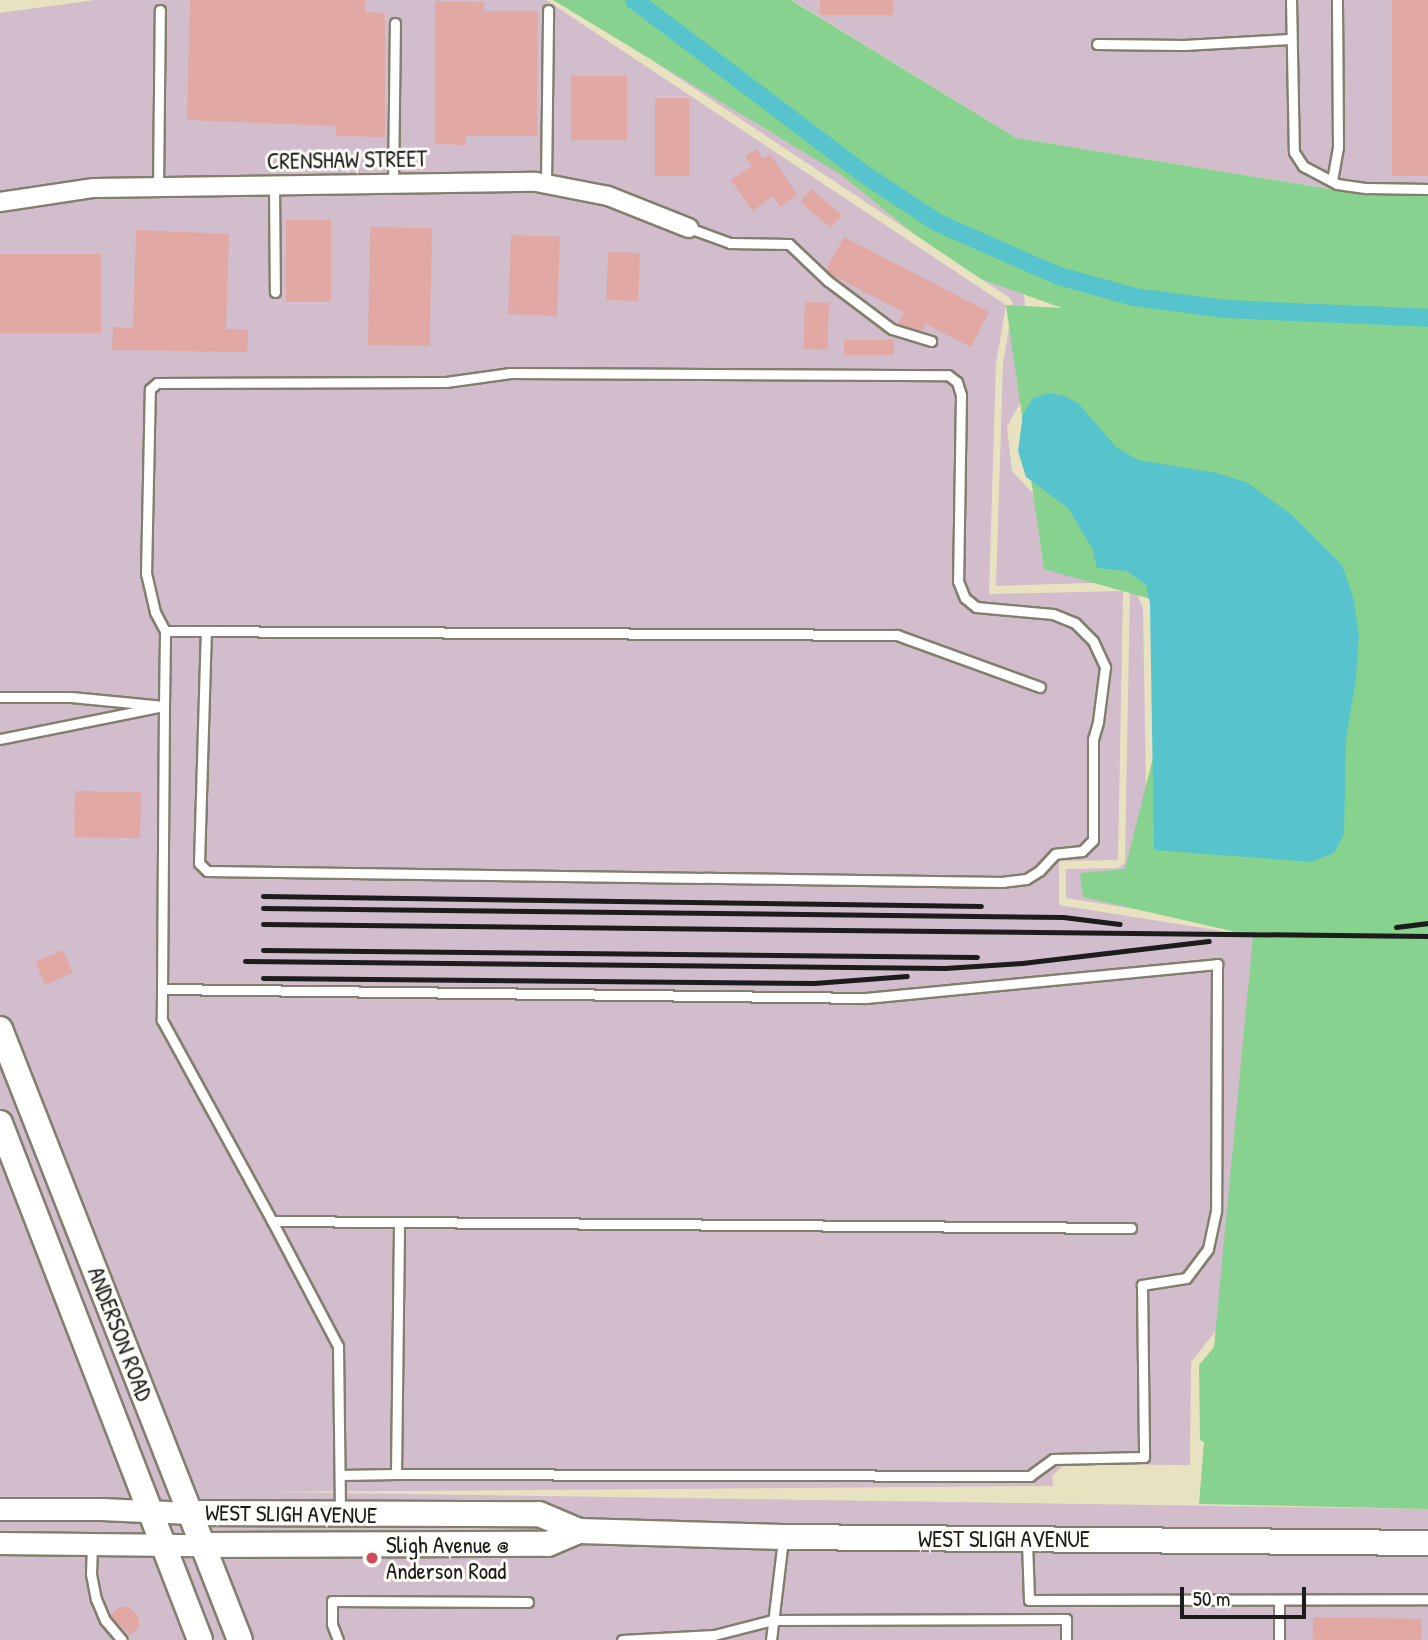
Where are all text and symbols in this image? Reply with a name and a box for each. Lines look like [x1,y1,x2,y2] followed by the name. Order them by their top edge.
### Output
[267,145,427,175] street label: CRENSHAW STREET
[82,1263,158,1405] street label: ANDERSON ROAD
[205,1499,377,1529] street label: WEST SLIGH AVENUE
[918,1525,1090,1553] street label: WEST SLIGH AVENUE
[386,1531,509,1585] place label: Sligh Avenue @ Anderson Road
[364,1550,380,1566] marker: Sligh Avenue @ Anderson Road
[1183,1574,1309,1618] scale bar
[1193,1584,1230,1613] text: 50 m

